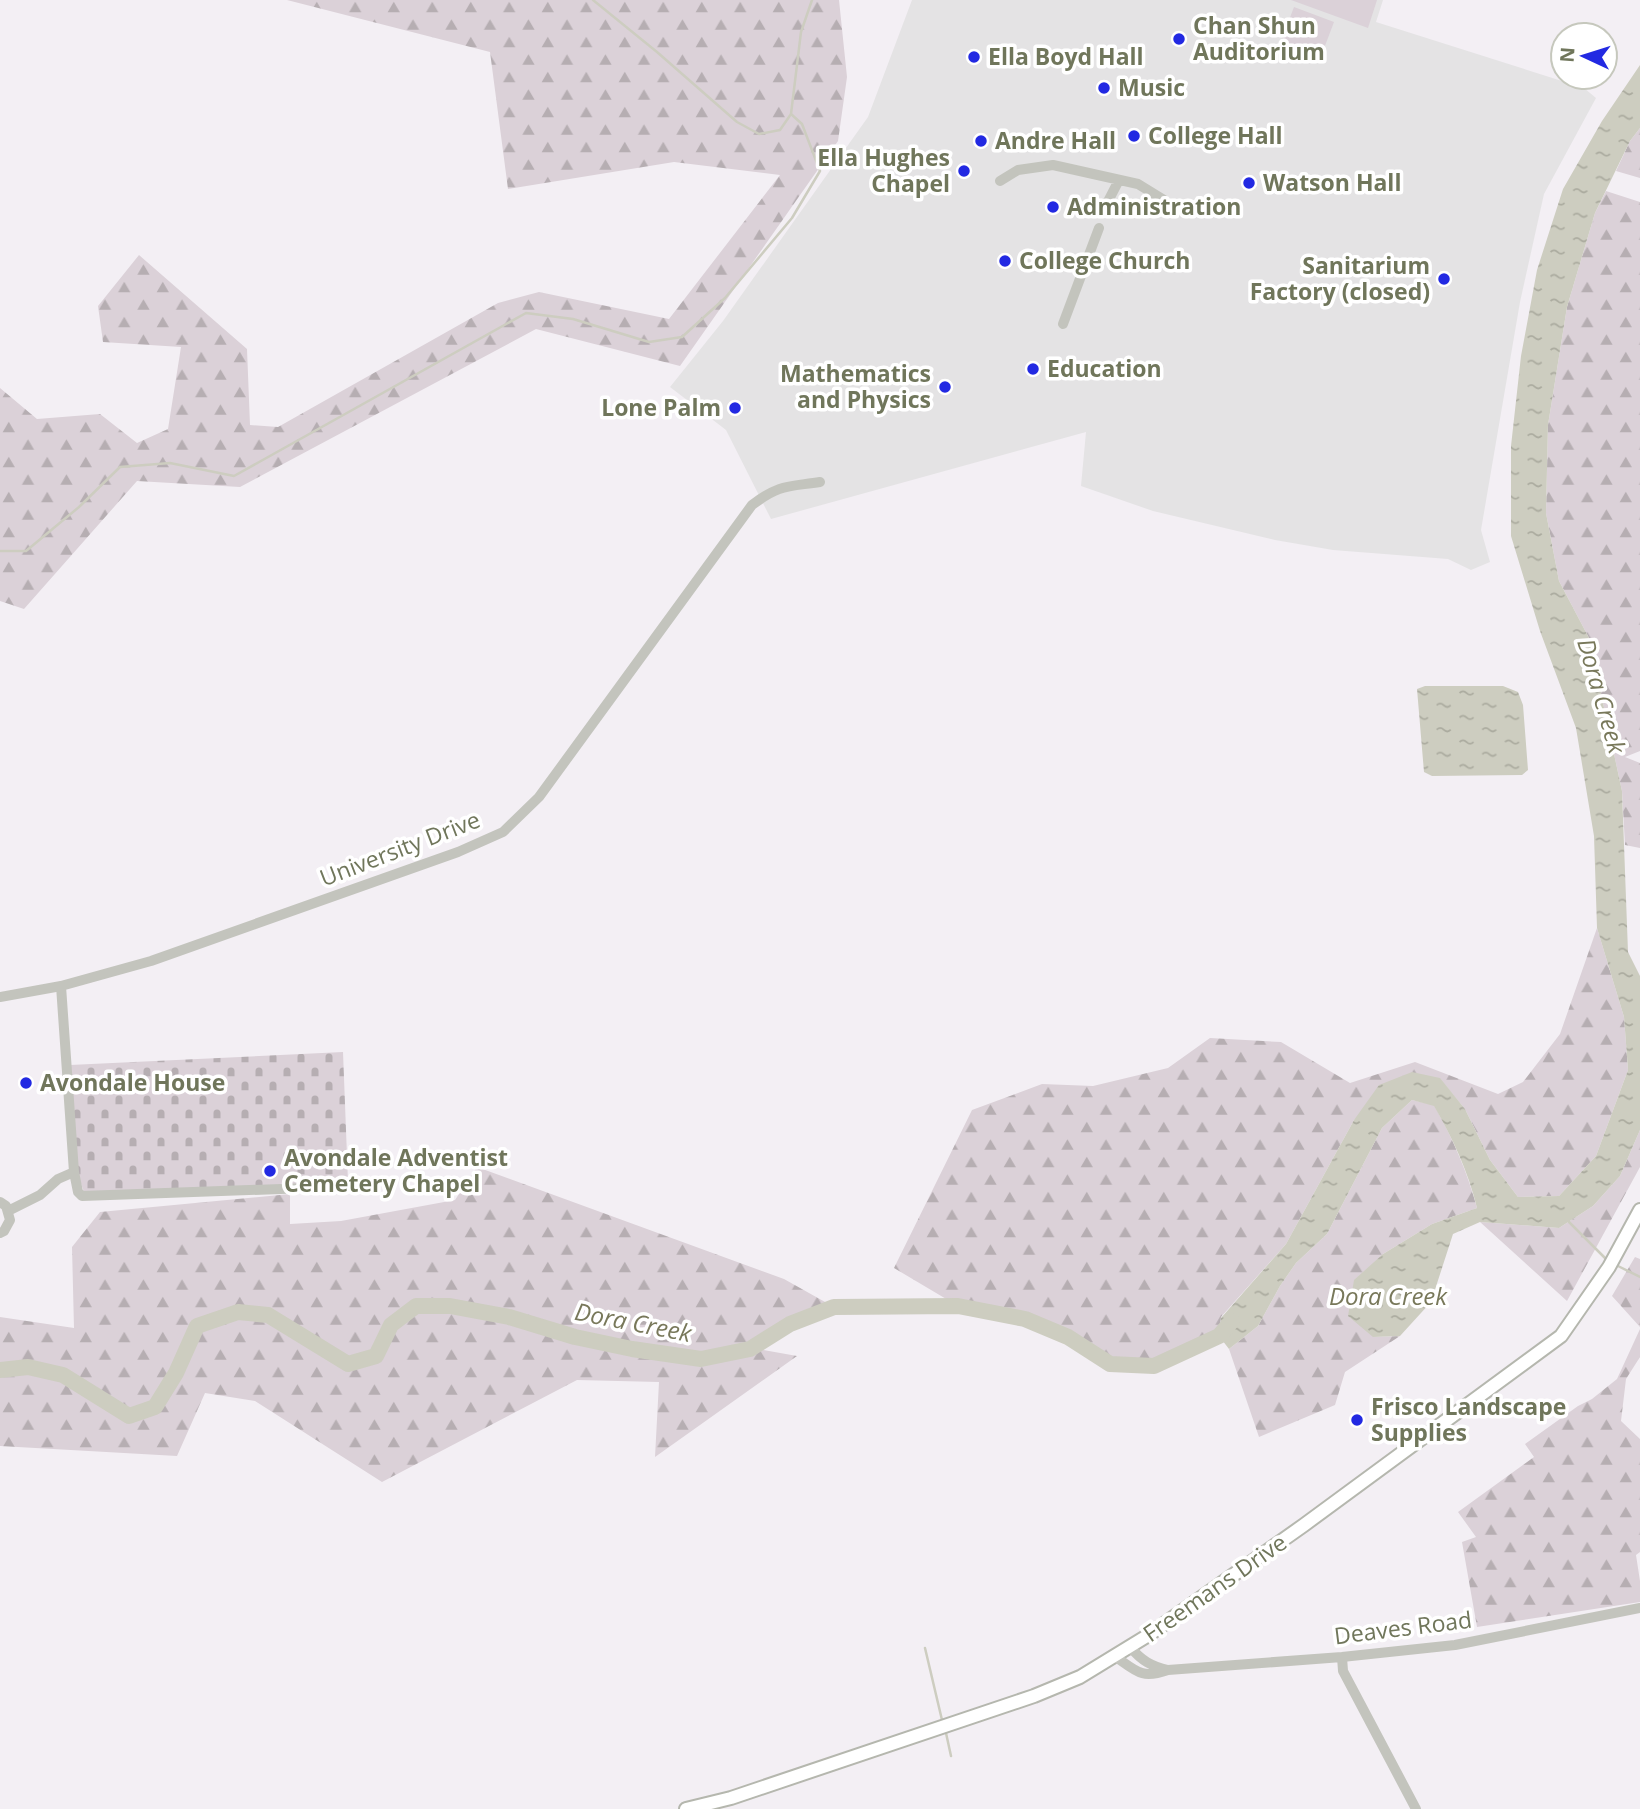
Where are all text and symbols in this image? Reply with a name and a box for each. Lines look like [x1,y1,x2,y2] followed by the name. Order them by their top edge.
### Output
[1193,9,1325,67] place label: Chan Shun Auditorium
[1549,21,1619,91] north arrow
[1171,31,1187,47] marker: Chan Shun Auditorium
[988,40,1144,72] place label: Ella Boyd Hall
[1554,46,1581,63] text: N
[966,49,982,65] marker: Ella Boyd Hall
[1118,71,1185,103] place label: Music
[1096,80,1112,96] marker: Music
[1148,119,1283,151] place label: College Hall
[995,124,1116,156] place label: Andre Hall
[1126,128,1142,144] marker: College Hall
[973,133,989,149] marker: Andre Hall
[817,141,950,199] place label: Ella Hughes Chapel
[956,163,972,179] marker: Ella Hughes Chapel
[1263,166,1401,198] place label: Watson Hall
[1241,175,1257,191] marker: Watson Hall
[1067,190,1241,222] place label: Administration
[1045,199,1061,215] marker: Administration
[1019,244,1190,276] place label: College Church
[1250,249,1430,307] place label: Sanitarium Factory (closed)
[997,253,1013,269] marker: College Church
[1436,271,1452,287] marker: Sanitarium Factory (closed)
[1047,352,1162,384] place label: Education
[780,357,931,415] place label: Mathematics and Physics
[1025,361,1041,377] marker: Education
[937,379,953,395] marker: Mathematics and Physics
[601,391,721,423] place label: Lone Palm
[727,400,743,416] marker: Lone Palm
[1570,634,1635,758] water label: Dora Creek
[315,803,484,893] street label: University Drive
[40,1066,225,1098] place label: Avondale House
[18,1075,34,1091] marker: Avondale House
[284,1141,508,1199] place label: Avondale Adventist Cemetery Chapel
[262,1163,278,1179] marker: Avondale Adventist Cemetery Chapel
[1329,1279,1448,1312] water label: Dora Creek
[572,1294,696,1349] water label: Dora Creek
[1371,1390,1566,1448] place label: Frisco Landscape Supplies
[1349,1412,1365,1428] marker: Frisco Landscape Supplies
[1136,1526,1293,1649] street label: Freemans Drive
[1332,1603,1474,1651] street label: Deaves Road

